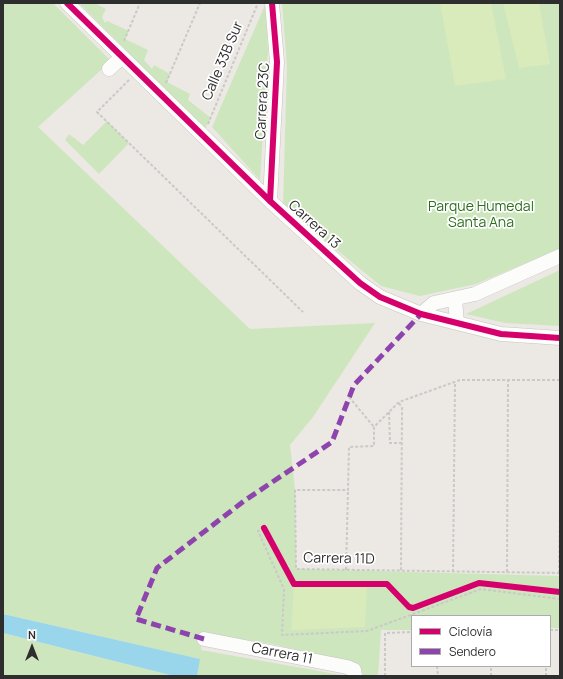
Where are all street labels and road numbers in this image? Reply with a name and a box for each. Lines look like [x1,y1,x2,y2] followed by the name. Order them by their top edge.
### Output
[199,19,247,103] street label: Calle 33B Sur
[253,62,273,140] street label: Carrera 23C
[284,197,344,253] street label: Carrera 13
[303,550,375,568] street label: Carrera 11D
[250,640,314,668] street label: Carrera 11

